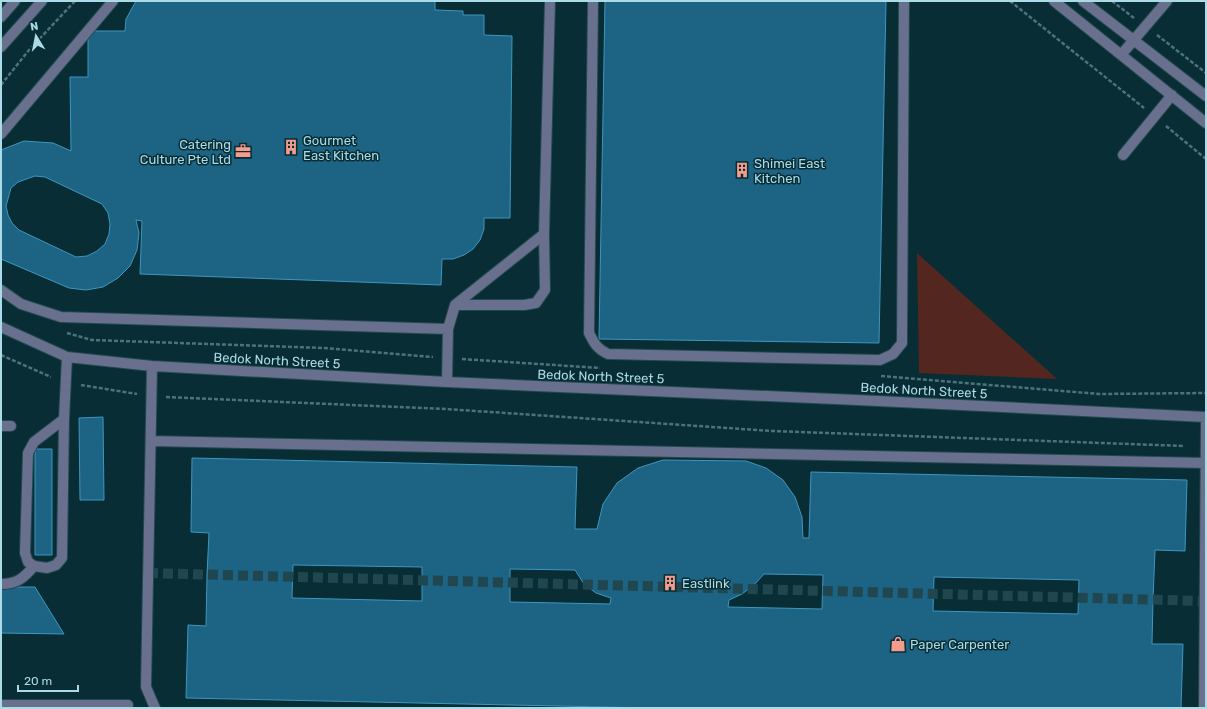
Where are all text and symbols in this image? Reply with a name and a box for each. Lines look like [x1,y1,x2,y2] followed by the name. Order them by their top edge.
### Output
[16,16,56,56] north arrow
[29,20,39,34] text: N
[303,133,379,163] place label: Gourmet East Kitchen
[140,137,231,167] place label: Catering Culture Pte Ltd
[282,138,300,156] building icon: Gourmet East Kitchen
[234,142,252,160] office icon: Catering Culture Pte Ltd
[754,156,825,186] place label: Shimei East Kitchen
[733,161,751,179] building icon: Shimei East Kitchen
[213,350,341,371] street label: Bedok North Street 5
[537,367,665,386] street label: Bedok North Street 5
[860,380,988,401] street label: Bedok North Street 5
[661,574,679,592] building icon: Eastlink
[682,576,730,591] place label: Eastlink
[889,635,907,653] shop icon: Paper Carpenter
[910,637,1009,652] place label: Paper Carpenter
[18,667,78,693] scale bar
[24,674,52,688] text: 20 m

